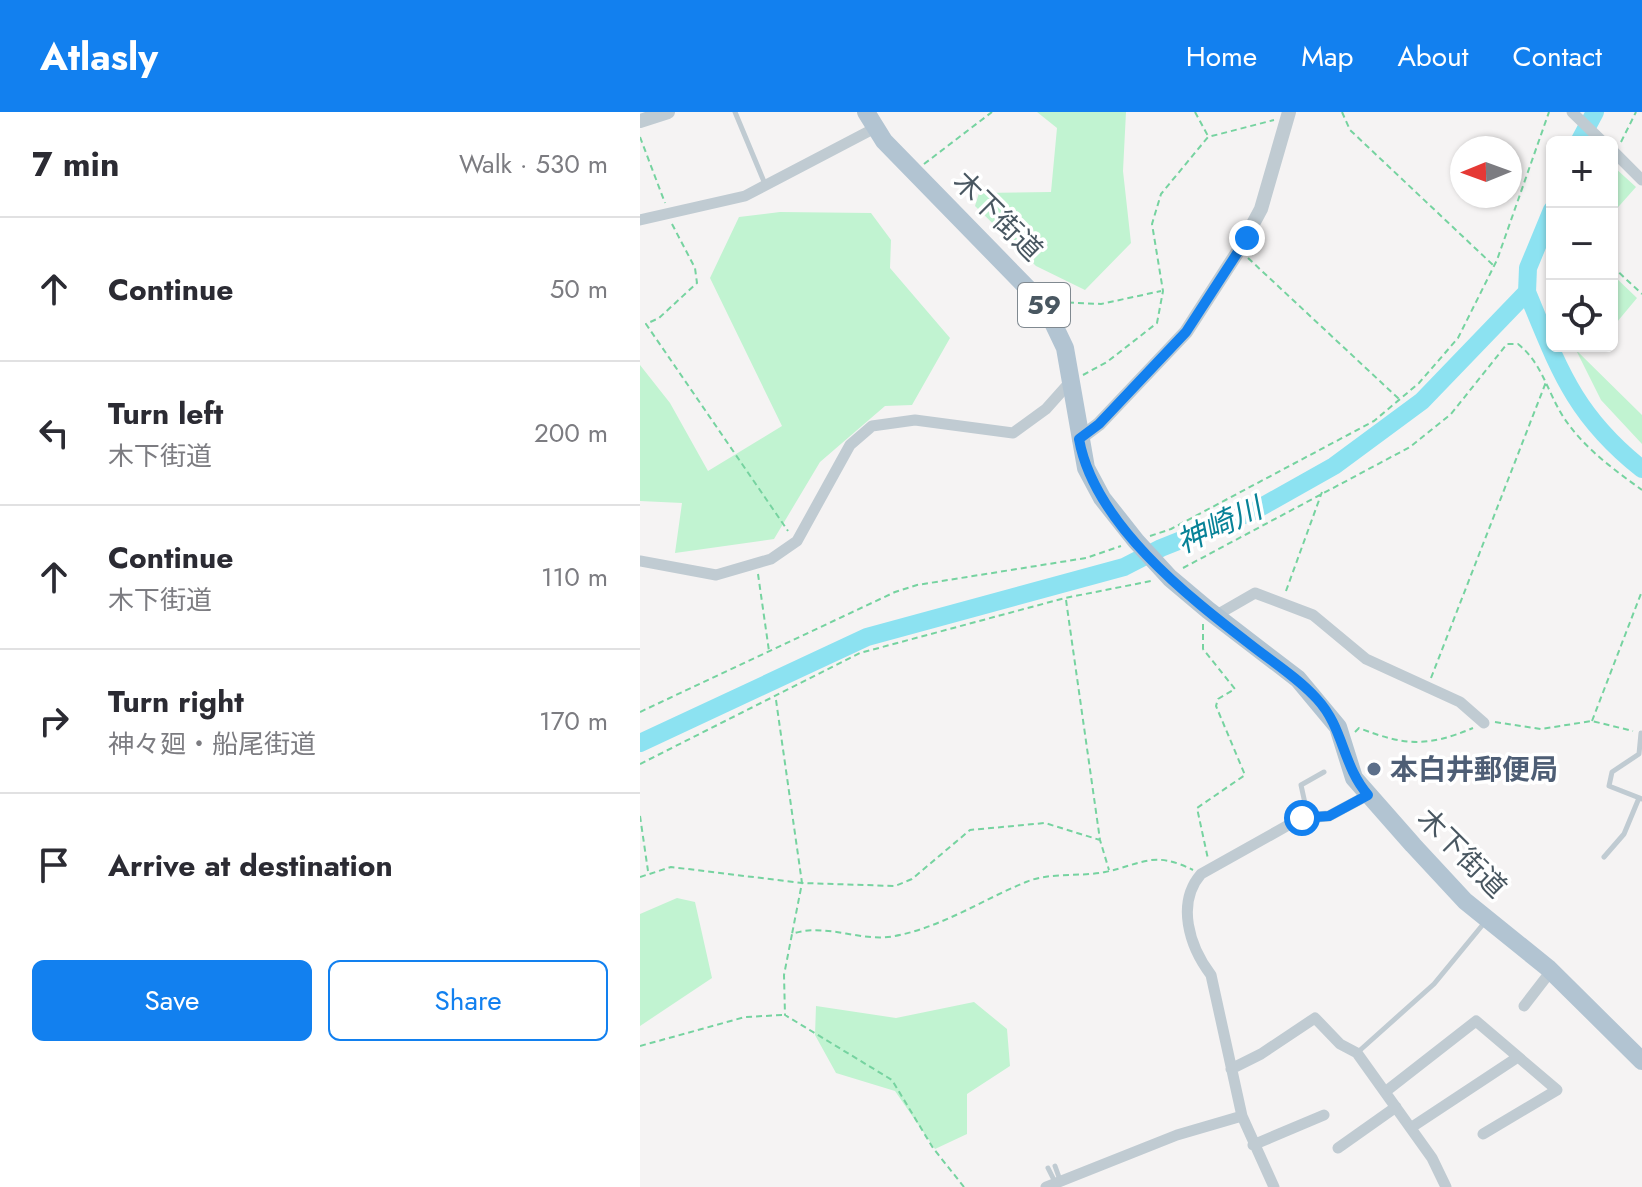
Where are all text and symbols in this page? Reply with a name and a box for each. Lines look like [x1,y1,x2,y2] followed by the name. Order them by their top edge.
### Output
[40,29,158,84] text: Atlasly
[1186,36,1257,77] text: Home
[1301,36,1353,77] text: Map
[1397,36,1469,77] text: About
[1513,36,1602,77] text: Contact
[1450,136,1522,208] north arrow
[1546,136,1618,352] map controls
[1546,136,1618,208] button: +
[32,140,120,189] text: 7 min
[459,145,608,183] text: Walk · 530 m
[944,162,1052,270] street label: 木下街道
[1546,208,1618,280] button: −
[1229,220,1265,256] route end
[32,267,76,311] icon: ahead
[108,268,234,311] text: Continue
[550,270,608,308] text: 50 m
[1546,280,1618,352] button: locate
[1018,283,1070,327] road number: 59
[108,392,223,435] text: Turn left
[32,411,76,455] icon: left
[534,414,608,452] text: 200 m
[108,437,212,475] text: 木下街道
[1169,485,1272,564] water label: 神崎川
[108,536,234,579] text: Continue
[32,555,76,599] icon: ahead
[541,558,608,596] text: 110 m
[108,581,212,619] text: 木下街道
[108,680,244,723] text: Turn right
[32,699,76,743] icon: right
[539,702,608,740] text: 170 m
[108,725,316,763] text: 神々廻・船尾街道
[1390,749,1558,790] place label: 本白井郵便局
[1365,760,1383,778] marker: 本白井郵便局
[1408,799,1516,907] street label: 木下街道
[1284,800,1320,836] route start
[32,843,76,887] icon: arrive
[108,844,393,887] text: Arrive at destination
[32,960,312,1041] button: Save
[328,960,608,1041] button: Share

